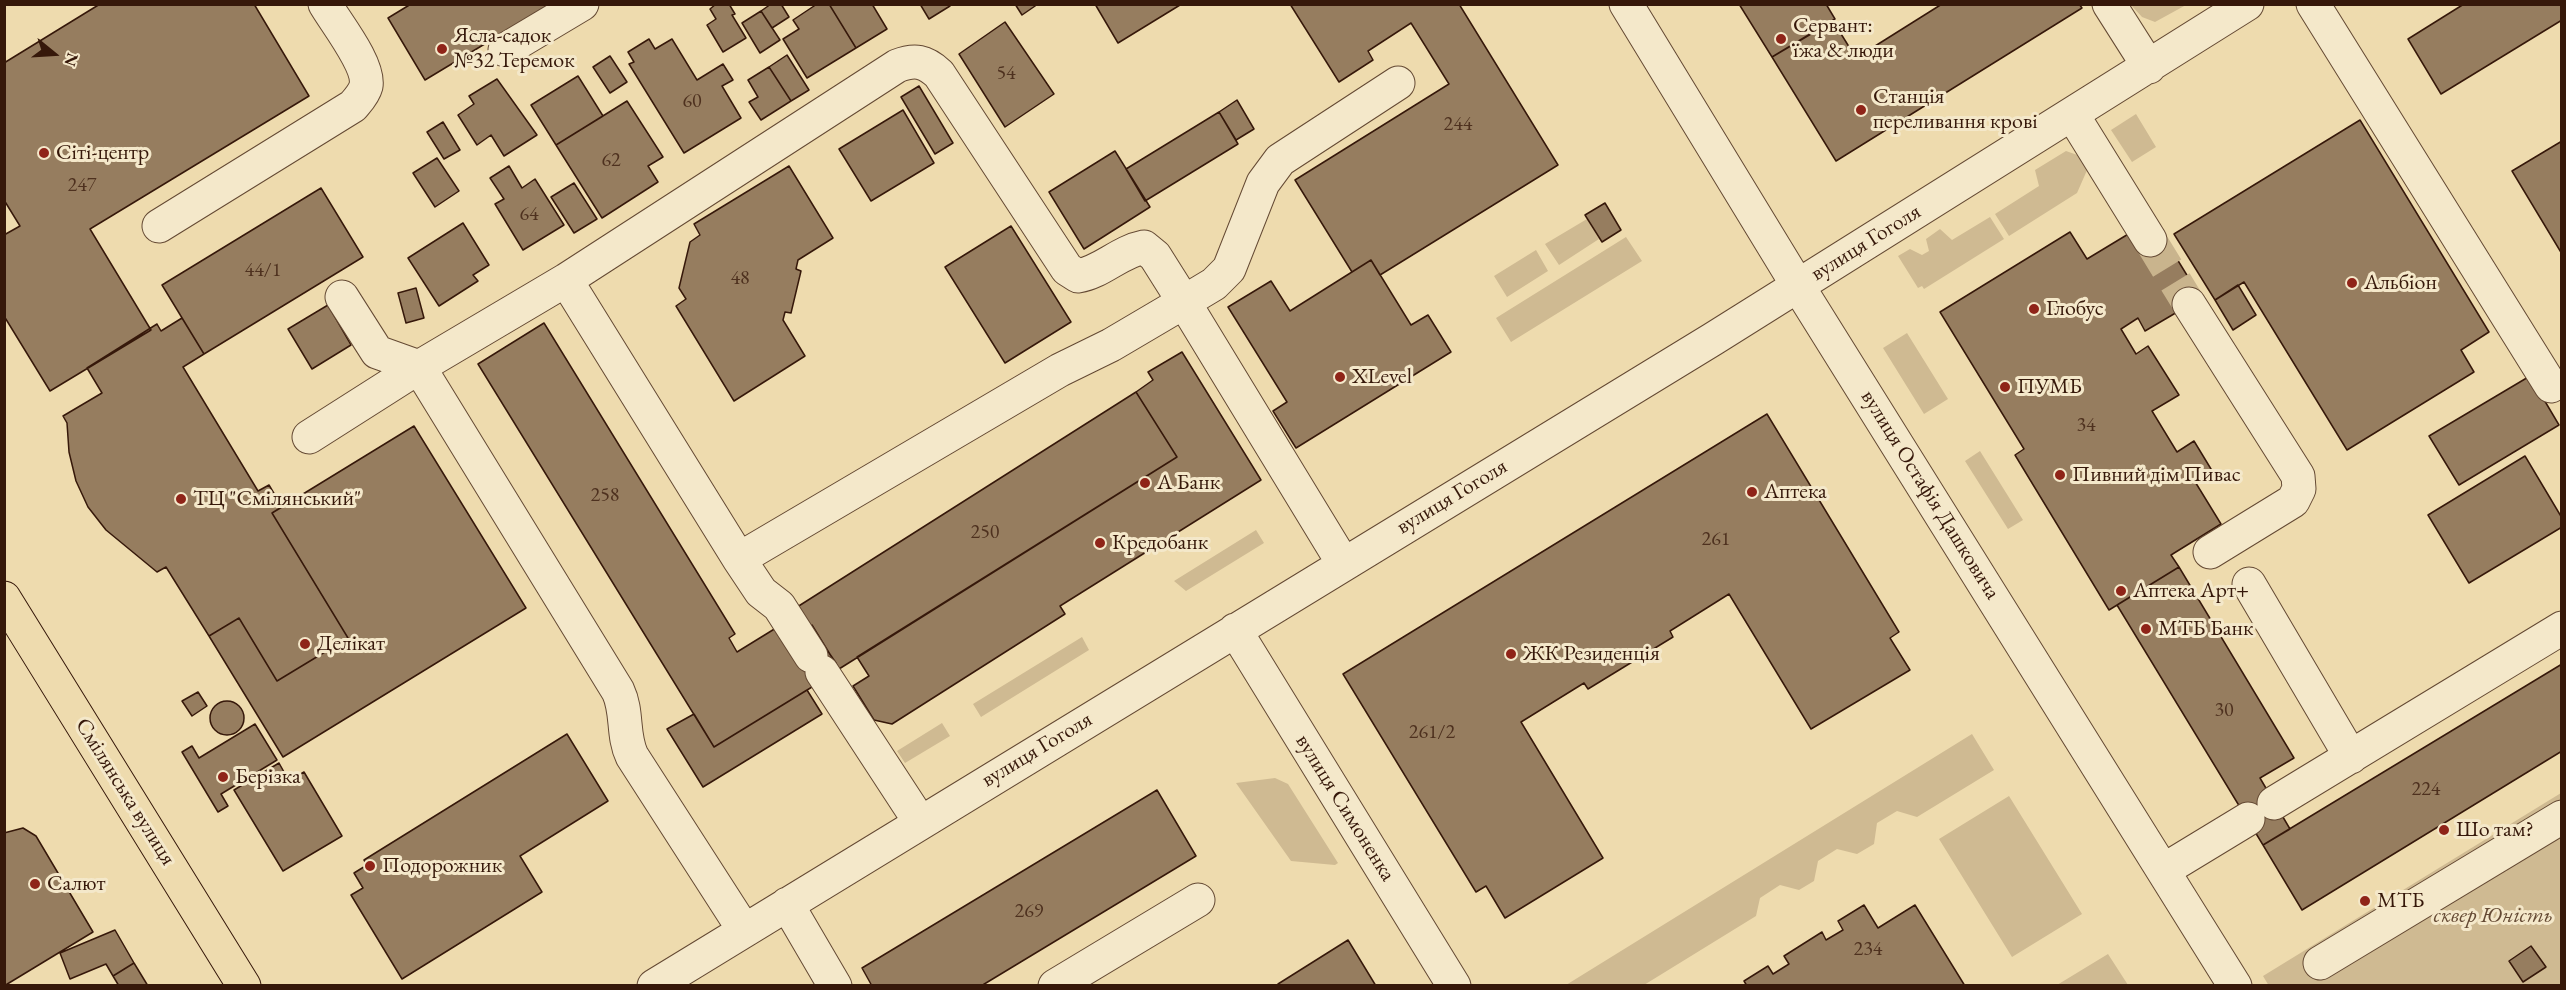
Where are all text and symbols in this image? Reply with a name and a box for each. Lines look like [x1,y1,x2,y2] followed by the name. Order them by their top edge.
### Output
[1793,13,1894,64] place label: Сервант: їжа & люди
[454,23,575,74] place label: Ясла-садок №32 Теремок
[24,24,84,84] north arrow
[1774,32,1788,46] marker: Сервант: їжа & люди
[435,42,449,56] marker: Ясла-садок №32 Теремок
[60,50,84,69] text: N
[996,62,1016,86] house number: 54
[1873,84,2038,136] place label: Станція переливання крові
[682,90,702,114] house number: 60
[1854,103,1868,117] marker: Станція переливання крові
[1444,113,1472,137] house number: 244
[56,140,149,166] place label: Сіті-центр
[37,146,51,160] marker: Сіті-центр
[601,149,621,173] house number: 62
[68,174,96,198] house number: 247
[1806,199,1926,287] street label: вулиця Гоголя
[519,203,539,227] house number: 64
[245,259,281,283] house number: 44/1
[730,267,750,291] house number: 48
[2364,270,2437,296] place label: Альбіон
[2345,276,2359,290] marker: Альбіон
[2046,296,2104,322] place label: Глобус
[2027,302,2041,316] marker: Глобус
[1352,364,1412,390] place label: XLevel
[1333,370,1347,384] marker: XLevel
[2017,374,2082,400] place label: ПУМБ
[1998,380,2012,394] marker: ПУМБ
[1855,385,2005,605] street label: вулиця Остафія Дашковича
[2076,414,2096,438] house number: 34
[1392,454,1512,540] street label: вулиця Гоголя
[2072,462,2241,488] place label: Пивний дім Пивас
[2053,468,2067,482] marker: Пивний дім Пивас
[1157,470,1220,496] place label: А Банк
[1138,476,1152,490] marker: А Банк
[1764,479,1827,505] place label: Аптека
[591,484,619,508] house number: 258
[1745,485,1759,499] marker: Аптека
[193,486,361,512] place label: ТЦ "Смілянський"
[174,492,188,506] marker: ТЦ "Смілянський"
[971,521,999,545] house number: 250
[1702,528,1730,552] house number: 261
[1112,530,1208,556] place label: Кредобанк
[1093,536,1107,550] marker: Кредобанк
[2133,578,2249,604] place label: Аптека Арт+
[2114,584,2128,598] marker: Аптека Арт+
[2158,616,2254,642] place label: МТБ Банк
[2139,622,2153,636] marker: МТБ Банк
[317,631,385,657] place label: Делікат
[298,637,312,651] marker: Делікат
[1523,641,1660,667] place label: ЖК Резиденція
[1504,647,1518,661] marker: ЖК Резиденція
[2214,699,2234,723] house number: 30
[977,707,1097,793] street label: вулиця Гоголя
[69,714,181,870] street label: Смілянська вулиця
[1409,721,1455,745] house number: 261/2
[1289,730,1401,886] street label: вулиця Симоненка
[235,764,301,790] place label: Берізка
[216,770,230,784] marker: Берізка
[2412,778,2440,802] house number: 224
[2456,817,2534,843] place label: Шо там?
[2437,823,2451,837] marker: Шо там?
[382,853,502,879] place label: Подорожник
[363,859,377,873] marker: Подорожник
[47,871,105,897] place label: Салют
[28,877,42,891] marker: Салют
[2377,888,2424,914] place label: МТБ
[2358,894,2372,908] marker: МТБ
[1015,900,1043,924] house number: 269
[2434,903,2552,929] park label: сквер Юність
[1854,938,1882,962] house number: 234

